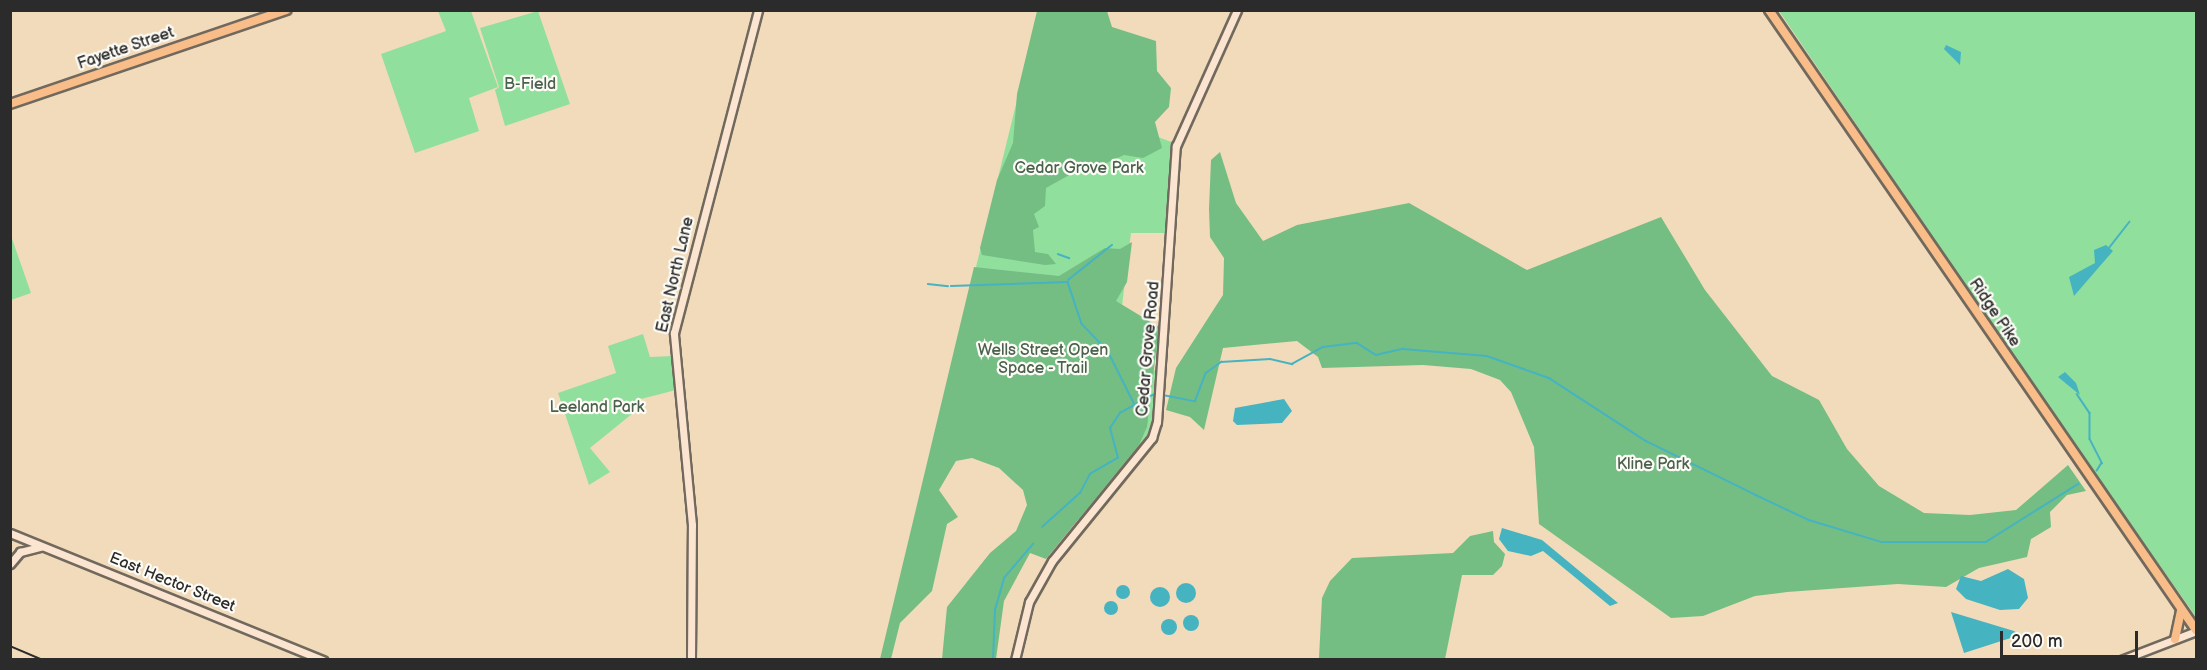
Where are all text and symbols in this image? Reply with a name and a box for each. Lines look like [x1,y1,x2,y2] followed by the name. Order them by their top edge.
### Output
[75,23,177,75] street label: Fayette Street
[504,75,556,95] park label: B-Field
[1014,159,1144,179] park label: Cedar Grove Park
[653,215,699,335] street label: East North Lane
[1964,275,2024,351] street label: Ridge Pike
[1134,281,1164,417] street label: Cedar Grove Road
[978,341,1108,379] park label: Wells Street Open Space - Trail
[550,398,644,418] park label: Leeland Park
[1617,455,1689,475] park label: Kline Park
[106,549,238,617] street label: East Hector Street
[2003,619,2141,657] scale bar
[2011,631,2063,652] text: 200 m

